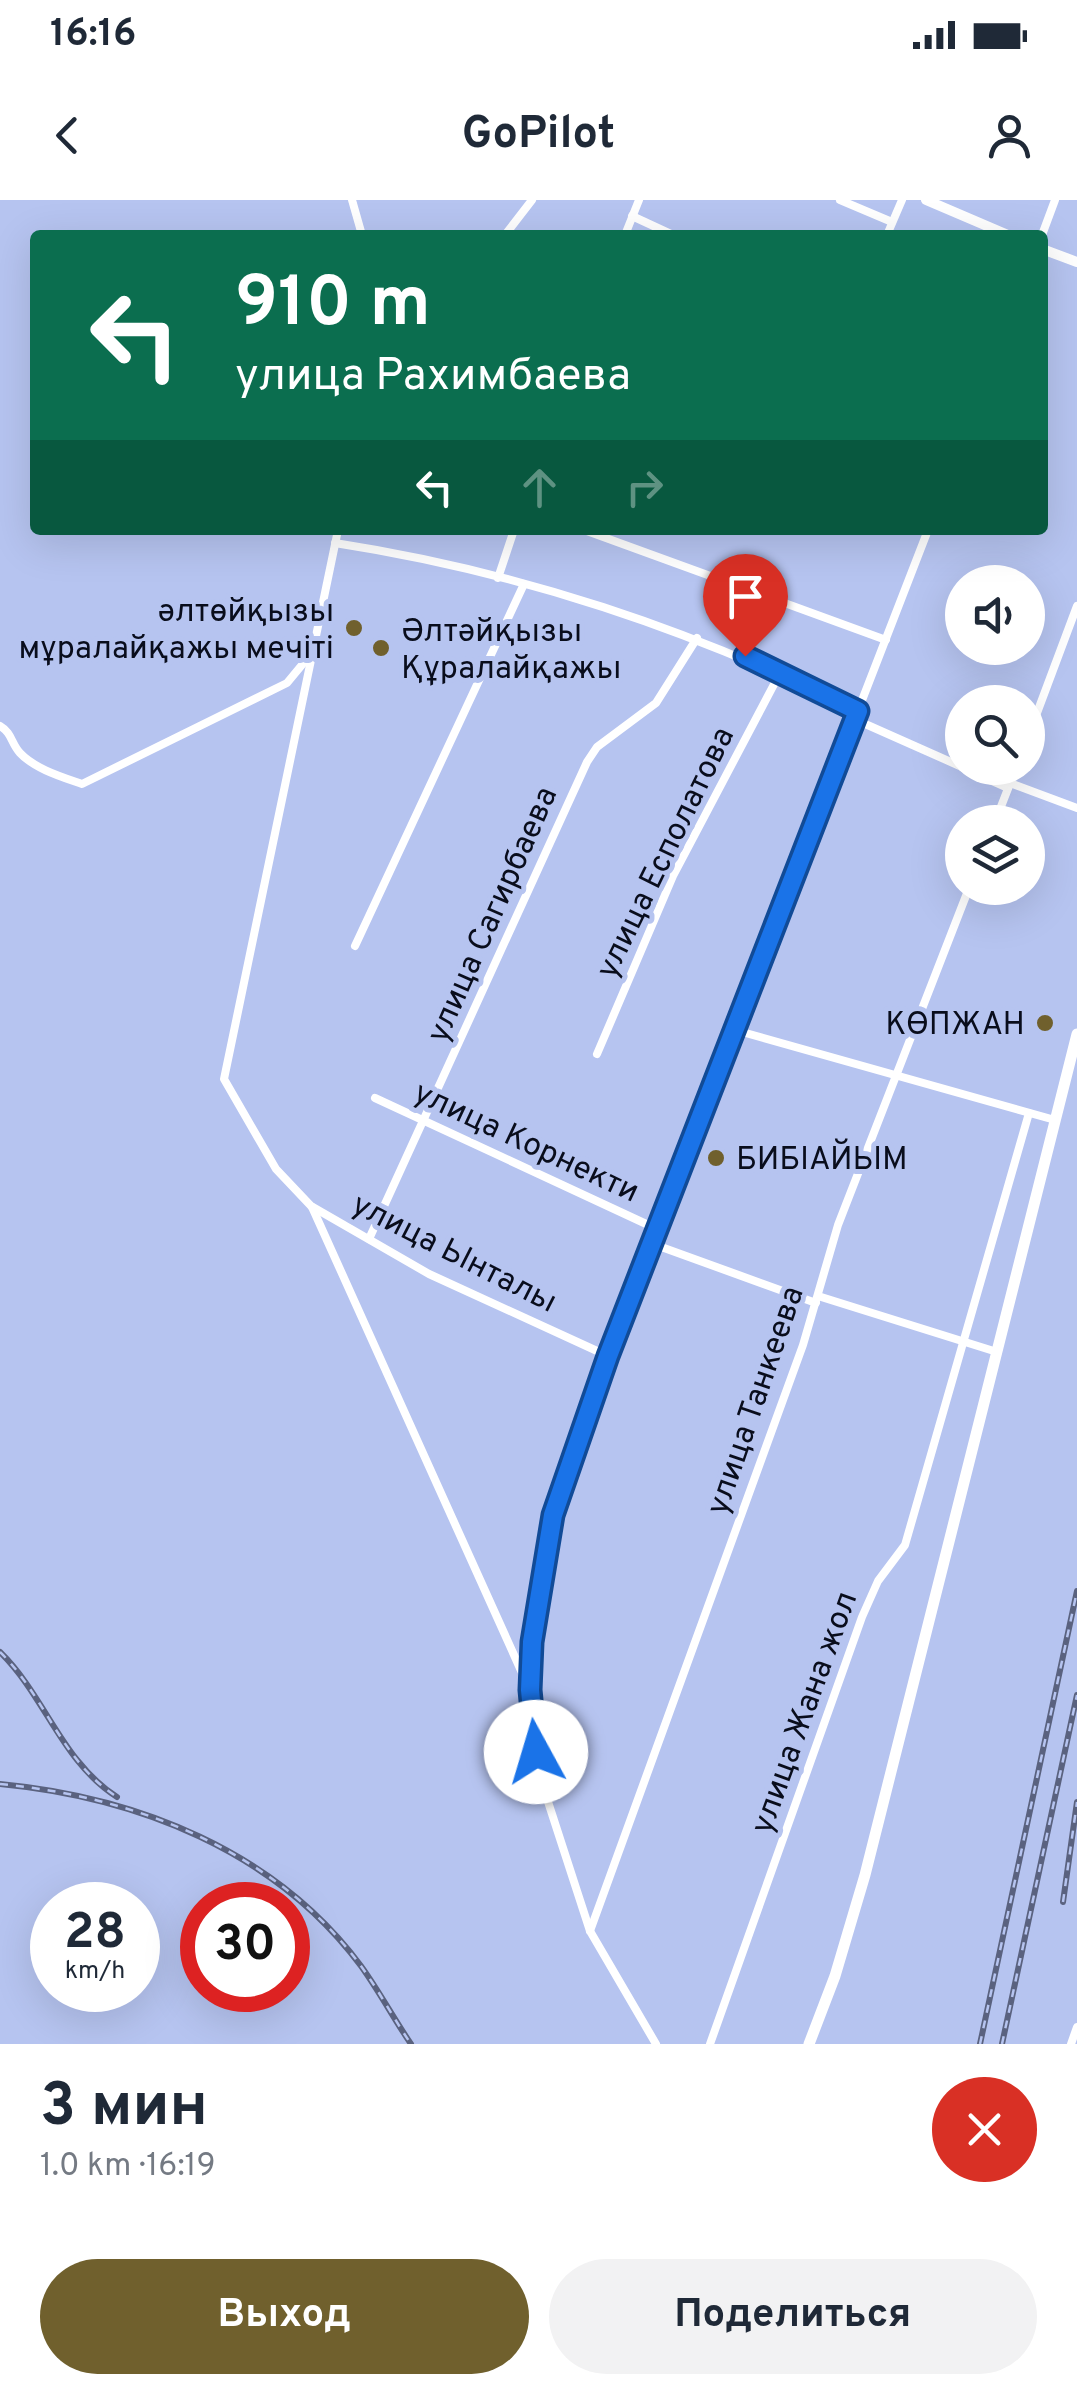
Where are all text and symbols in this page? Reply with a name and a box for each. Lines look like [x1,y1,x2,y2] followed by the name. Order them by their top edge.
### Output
[50,11,136,60] text: 16:16
[462,107,615,164] text: GoPilot
[40,108,95,163] icon: back
[982,108,1037,163] icon: person
[235,262,431,351] text: 910 m
[70,270,200,400] icon: left
[235,349,631,406] text: улица Рахимбаева
[407,460,462,515] icon: left
[512,460,567,515] icon: ahead
[617,460,672,515] icon: right
[703,554,788,657] pin
[945,565,1045,905] map controls
[945,565,1045,665] button: sound
[718,569,773,624] icon: arrive
[19,593,334,670] place label: әлтөйқызы мұралайқажы мечіті
[401,613,621,690] place label: Әлтәйқызы Құралайқажы
[343,617,365,639] marker: әлтөйқызы мұралайқажы мечіті
[370,637,392,659] marker: Әлтәйқызы Құралайқажы
[945,685,1045,785] button: search
[588,721,745,986] street label: улица Есполатова
[419,781,568,1049] street label: улица Сагирбаева
[945,805,1045,905] button: layers
[885,1006,1025,1046] place label: КӨПЖАН
[1034,1012,1056,1034] marker: КӨПЖАН
[407,1074,645,1213] street label: улица Корнекти
[736,1138,908,1181] place label: БИБІАЙЫМ
[705,1147,727,1169] marker: БИБІАЙЫМ
[344,1186,563,1324] street label: улица Ынталы
[699,1282,815,1520] street label: улица Танкеева
[743,1586,868,1840] street label: улица Жана жол
[484,1700,588,1804] position arrow
[180,1882,310,2012] speed limit sign: 30
[64,1903,126,1966] text: 28
[65,1956,125,1988] text: km/h
[40,2071,208,2147] text: 3 мин
[932,2077,1037,2182] button: close
[40,2147,216,2187] text: 1.0 km · 16:19
[40,2259,529,2374] button: Выход
[549,2259,1037,2374] button: Поделиться

